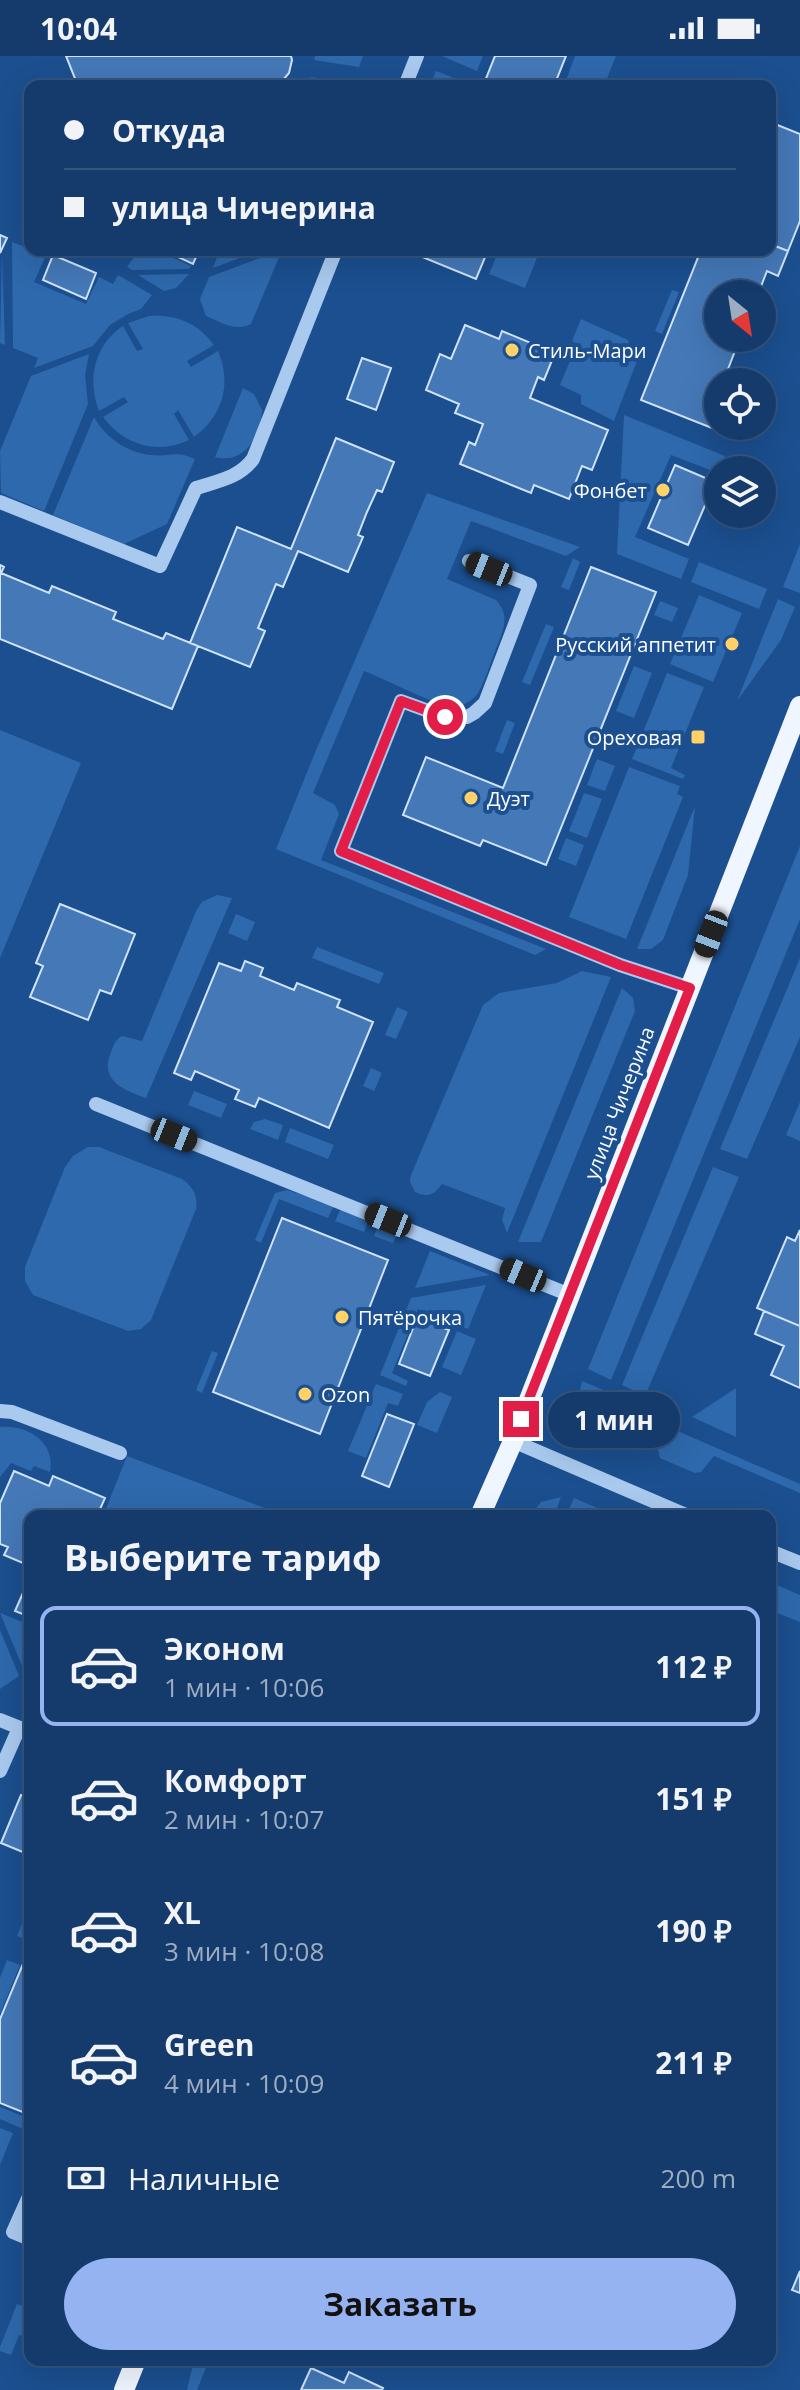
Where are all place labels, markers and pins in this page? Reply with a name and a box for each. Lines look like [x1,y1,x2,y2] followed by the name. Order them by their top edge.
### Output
[528,337,646,364] place label: Стиль-Мари
[503,341,521,359] marker: Стиль-Мари
[574,477,647,504] place label: Фонбет
[654,481,672,499] marker: Фонбет
[555,631,716,658] place label: Русский аппетит
[723,635,741,653] marker: Русский аппетит
[587,724,682,751] place label: Ореховая
[689,728,707,746] marker: Ореховая
[487,785,530,812] place label: Дуэт
[462,789,480,807] marker: Дуэт
[358,1304,462,1331] place label: Пятёрочка
[333,1308,351,1326] marker: Пятёрочка
[321,1381,370,1408] place label: Ozon
[296,1385,314,1403] marker: Ozon

